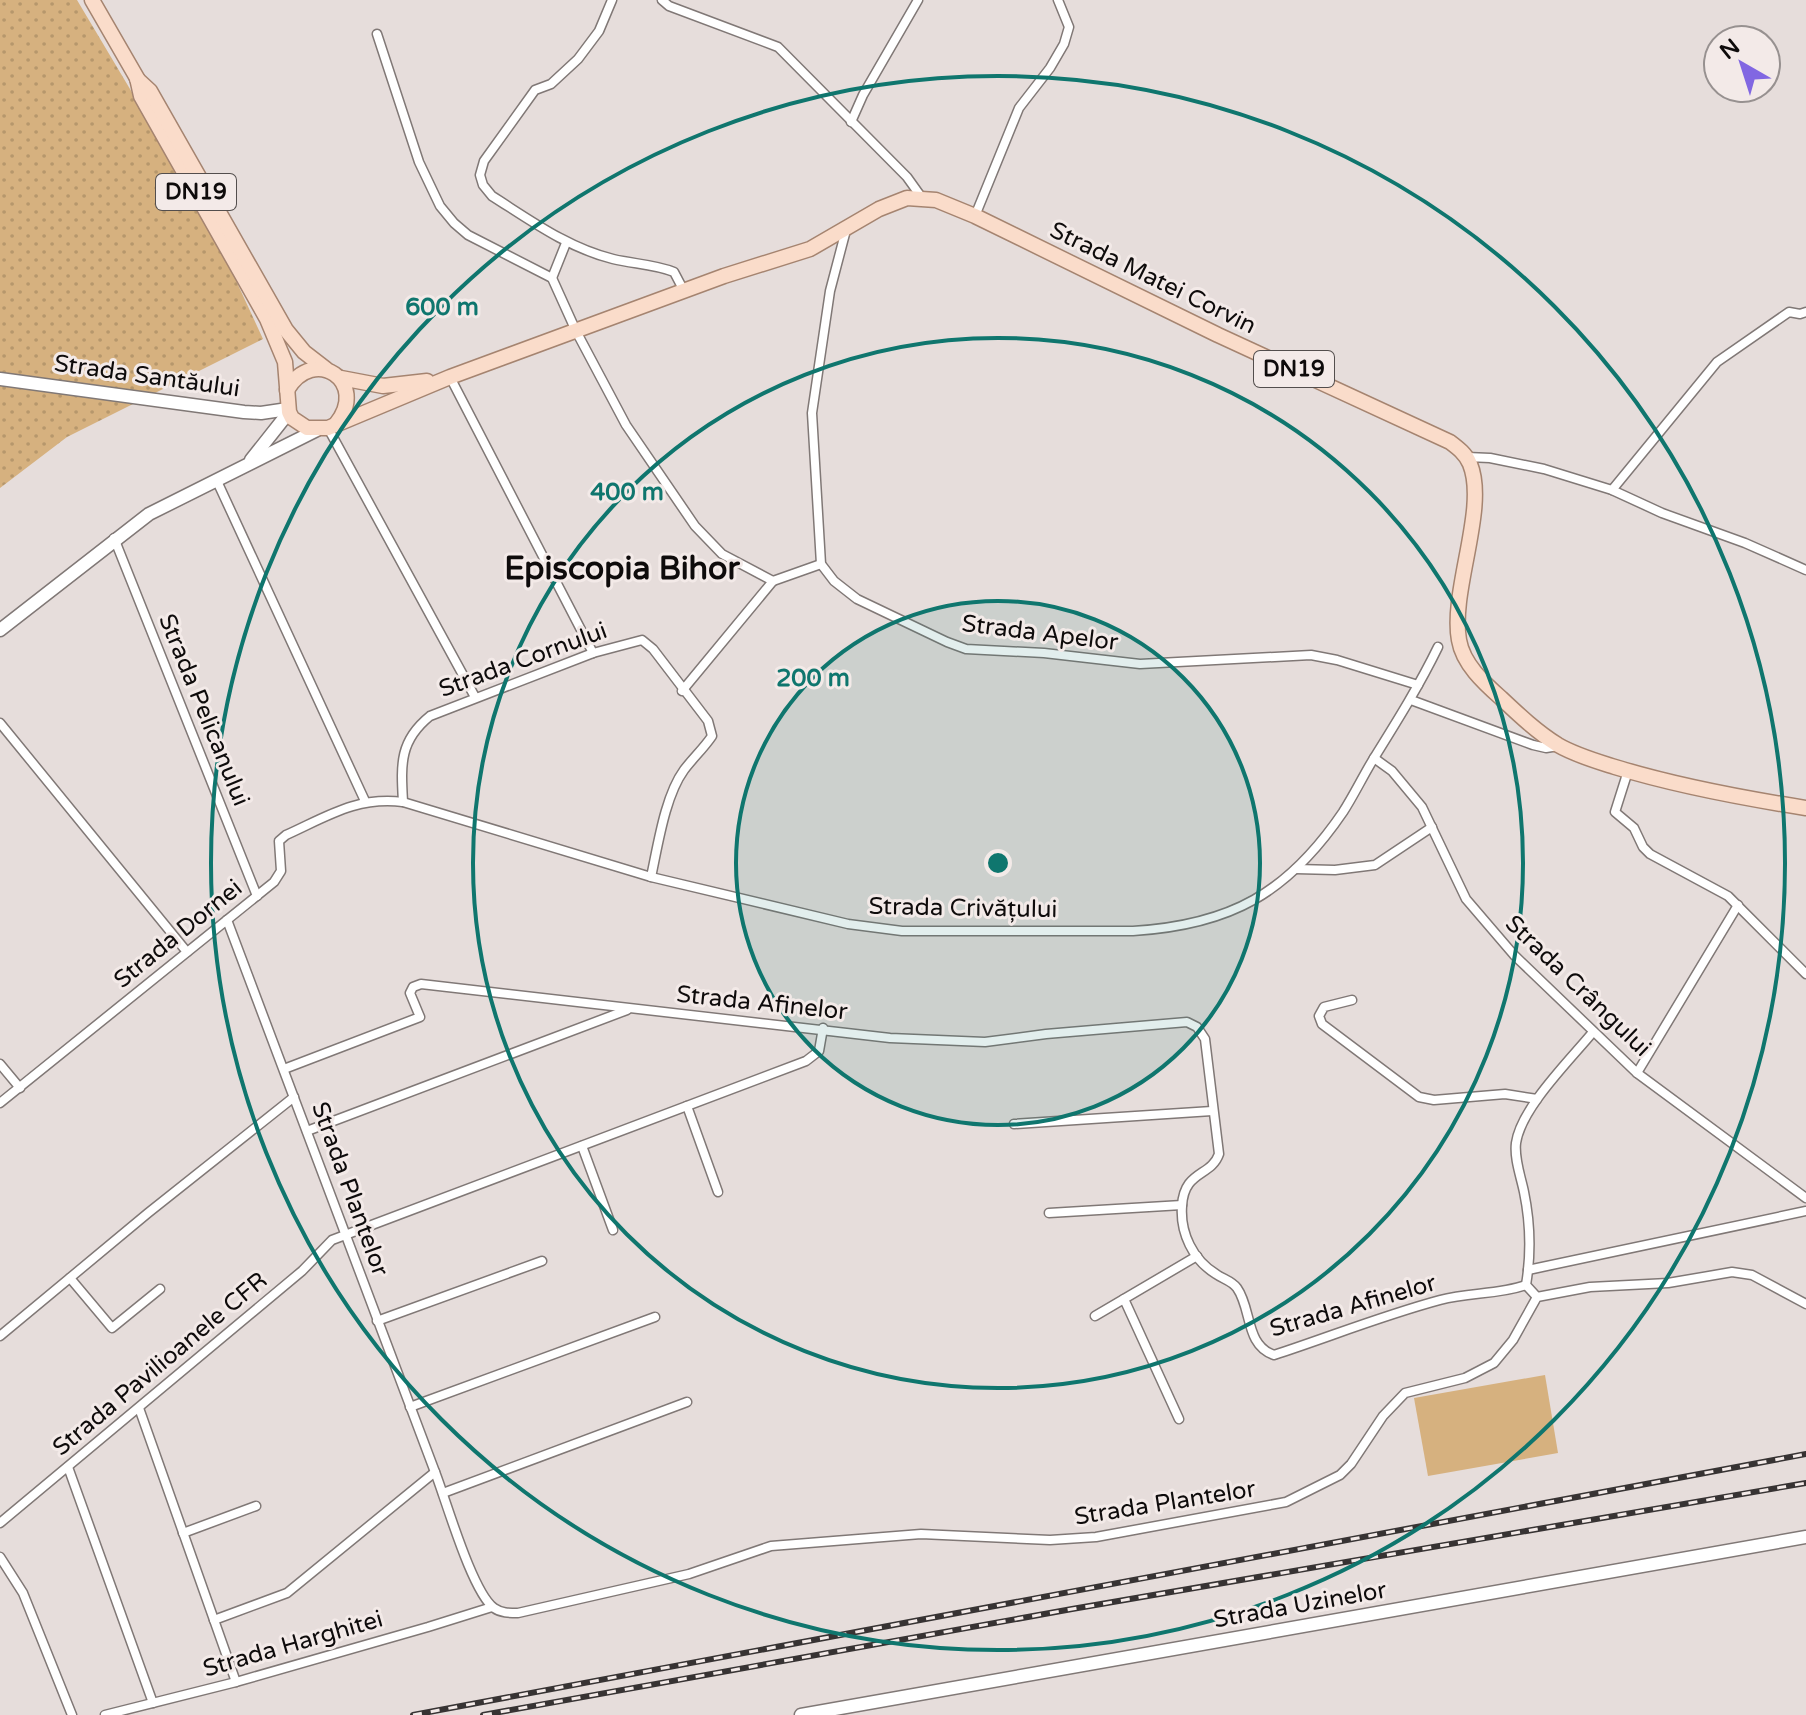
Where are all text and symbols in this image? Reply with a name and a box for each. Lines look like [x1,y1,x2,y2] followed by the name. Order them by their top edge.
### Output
[1702,24,1782,104] north arrow
[1715,34,1745,65] text: N
[156,174,236,210] road number: DN19
[1045,216,1261,340] street label: Strada Matei Corvin
[405,293,479,322] text: 600 m
[52,349,242,403] street label: Strada Santăului
[1254,351,1334,387] road number: DN19
[590,478,664,507] text: 400 m
[504,550,741,588] district label: Episcopia Bihor
[960,609,1121,657] street label: Strada Apelor
[152,610,256,810] street label: Strada Pelicanului
[435,616,611,704] street label: Strada Cornului
[776,664,850,693] text: 200 m
[984,849,1012,877] centre of rings
[108,873,248,995] street label: Strada Dornei
[868,892,1058,924] street label: Strada Crivățului
[1499,909,1657,1063] street label: Strada Crângului
[675,980,850,1026] street label: Strada Afinelor
[305,1098,395,1281] street label: Strada Plantelor
[47,1266,273,1462] street label: Strada Pavilioanele CFR
[1267,1268,1440,1344] street label: Strada Afinelor
[1072,1474,1258,1532] street label: Strada Plantelor
[1211,1575,1390,1634] street label: Strada Uzinelor
[200,1604,386,1684] street label: Strada Harghitei

